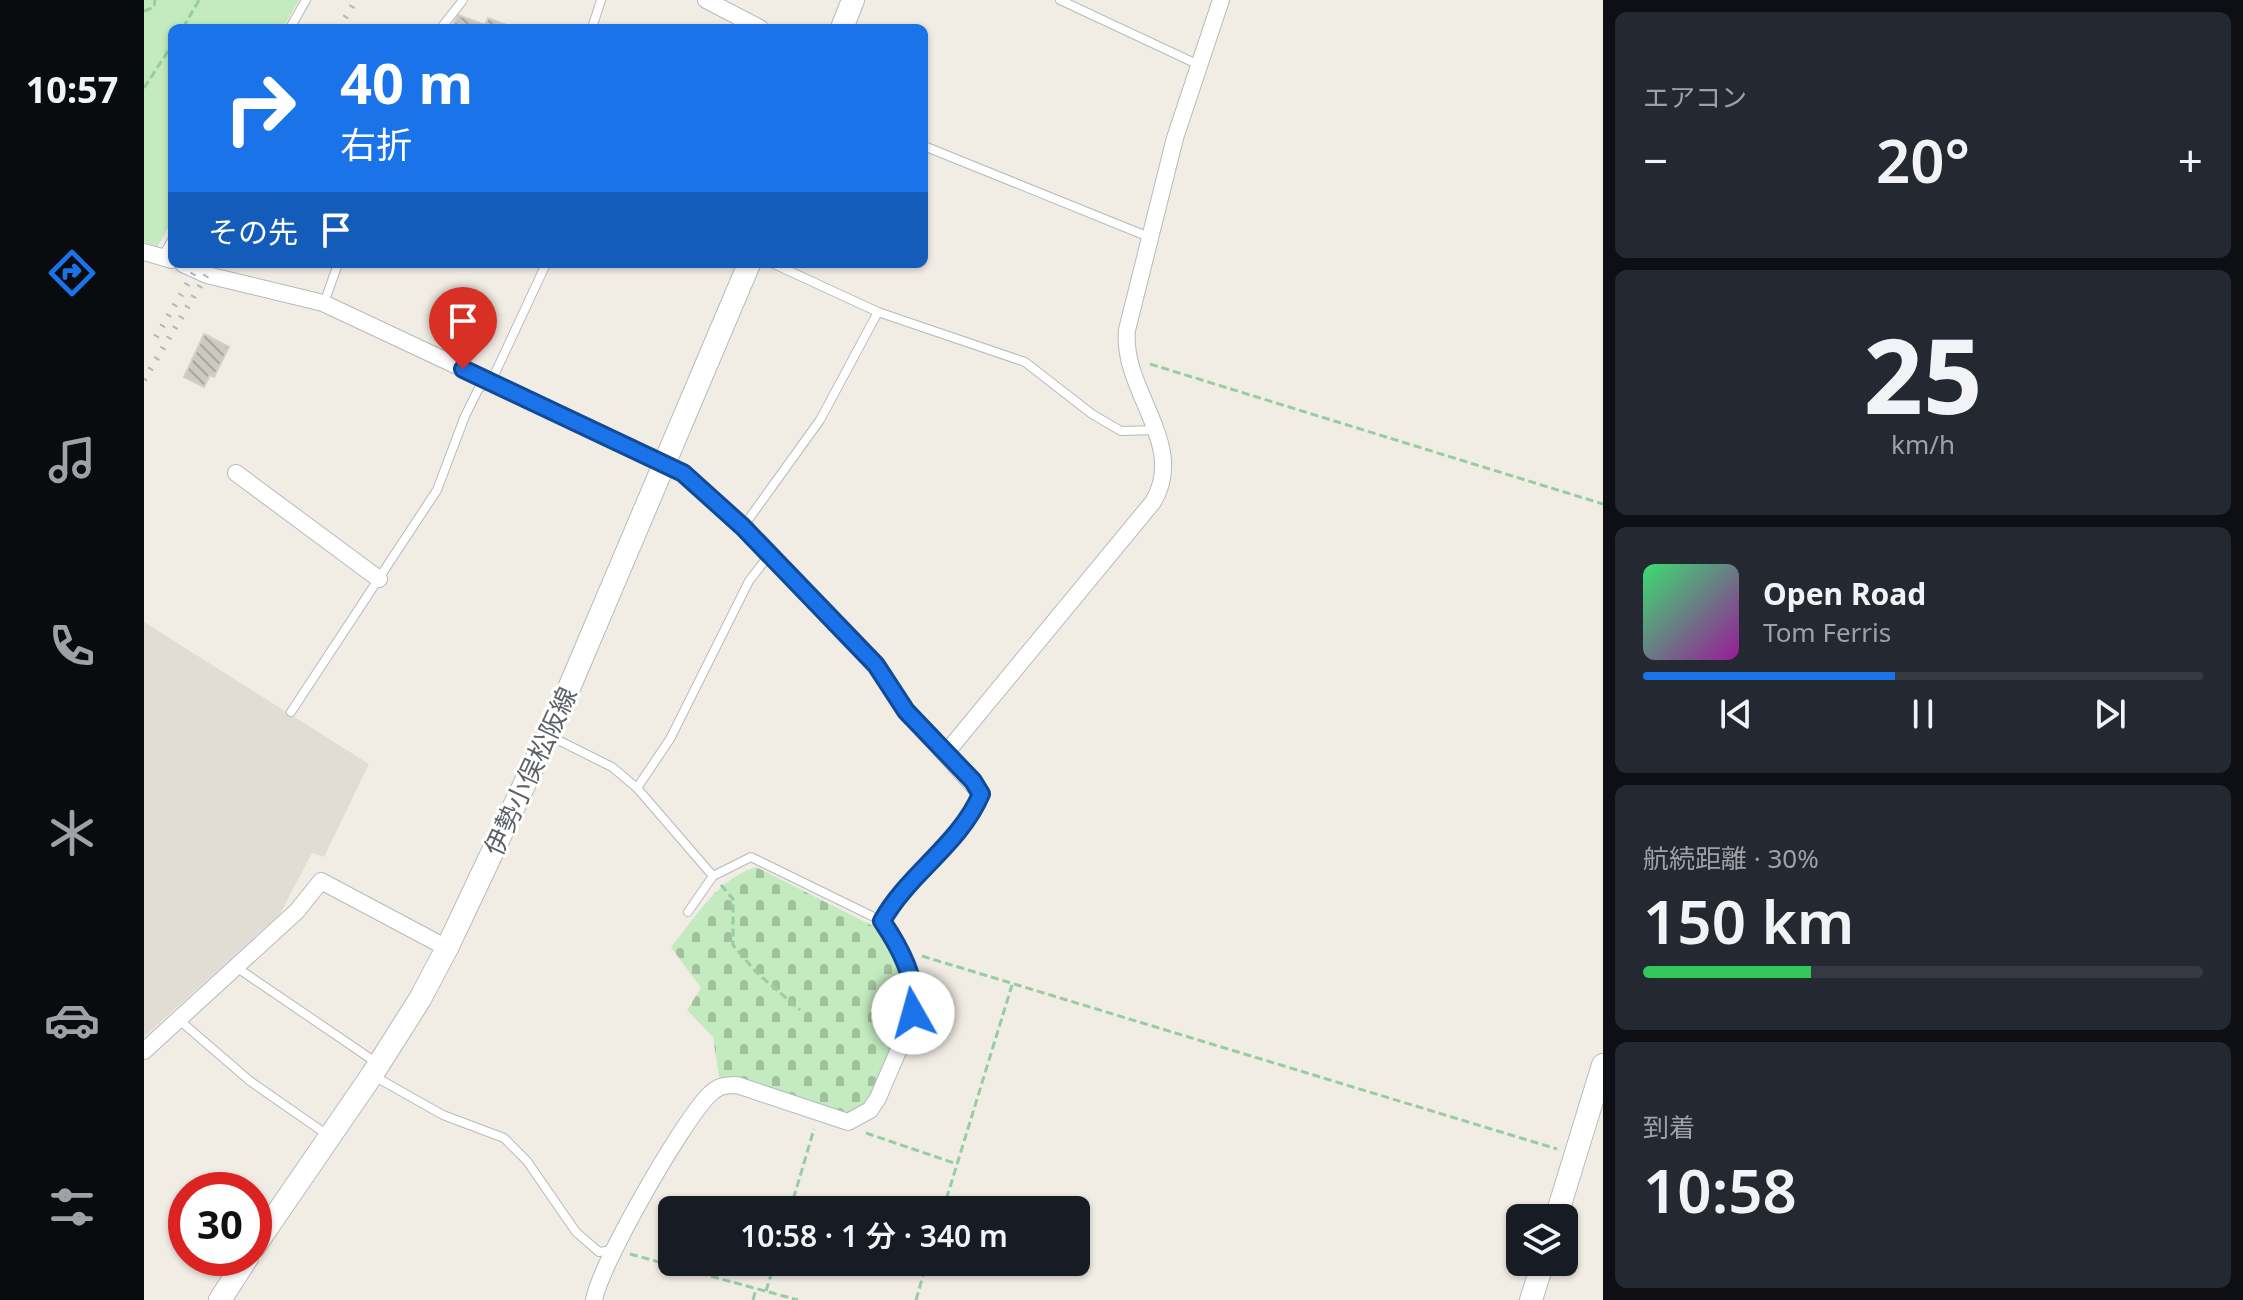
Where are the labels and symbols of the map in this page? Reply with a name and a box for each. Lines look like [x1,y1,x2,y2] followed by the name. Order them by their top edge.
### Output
[429,287,497,369] pin
[475,681,585,861] street label: 伊勢小俣松阪線
[871,971,955,1055] position arrow
[168,1172,272,1276] speed limit sign: 30

